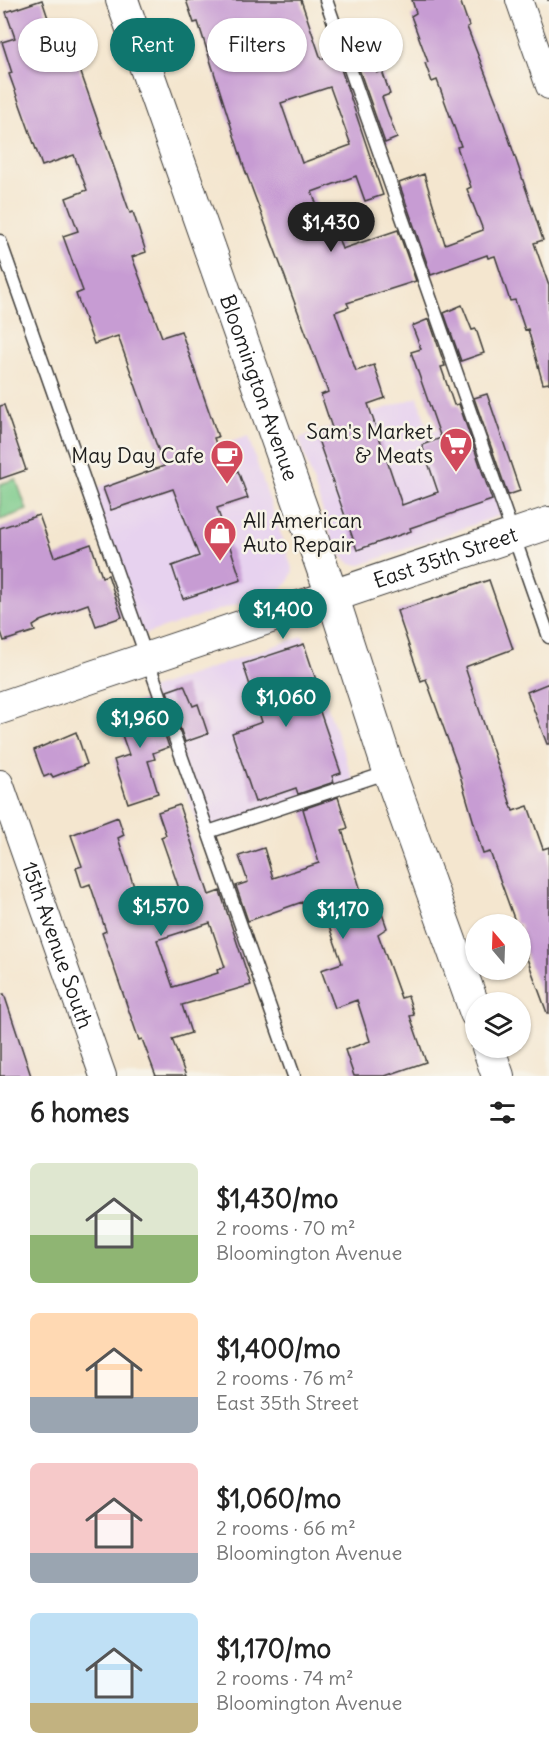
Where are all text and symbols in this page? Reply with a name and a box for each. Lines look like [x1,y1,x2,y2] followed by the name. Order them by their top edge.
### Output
[18,18,98,72] chip: Buy
[110,18,195,72] chip: Rent
[207,18,307,72] chip: Filters
[319,18,403,72] chip: New
[282,202,380,253] pin: $1,430
[302,209,360,234] text: $1,430
[214,291,305,484] street label: Bloomington Avenue
[306,418,433,469] place label: Sam's Market & Meats
[438,426,474,473] supermarket icon: Sam's Market & Meats
[209,438,245,485] cafe icon: May Day Cafe
[71,442,204,469] place label: May Day Cafe
[243,507,362,558] place label: All American Auto Repair
[202,515,238,562] shop icon: All American Auto Repair
[370,521,521,594] street label: East 35th Street
[234,589,332,640] pin: $1,400
[253,596,313,621] text: $1,400
[237,677,335,728] pin: $1,060
[256,684,316,709] text: $1,060
[91,698,189,749] pin: $1,960
[110,705,170,730] text: $1,960
[16,858,99,1032] street label: 15th Avenue South
[112,886,210,937] pin: $1,570
[294,889,392,940] pin: $1,170
[132,893,190,918] text: $1,570
[317,896,369,921] text: $1,170
[465,914,531,980] north arrow
[465,914,531,1058] map controls
[465,992,531,1058] button: layers
[30,1096,129,1129] text: 6 homes
[486,1096,519,1129] icon: filters
[216,1182,338,1215] text: $1,430/mo
[78,1187,150,1259] icon: home
[216,1215,356,1240] text: 2 rooms · 70 m²
[216,1240,402,1265] text: Bloomington Avenue
[216,1332,341,1365] text: $1,400/mo
[78,1337,150,1409] icon: home
[216,1365,354,1390] text: 2 rooms · 76 m²
[216,1390,359,1415] text: East 35th Street
[216,1482,341,1515] text: $1,060/mo
[78,1487,150,1559] icon: home
[216,1515,356,1540] text: 2 rooms · 66 m²
[216,1540,402,1565] text: Bloomington Avenue
[216,1632,331,1665] text: $1,170/mo
[78,1637,150,1709] icon: home
[216,1665,353,1690] text: 2 rooms · 74 m²
[216,1690,402,1715] text: Bloomington Avenue

